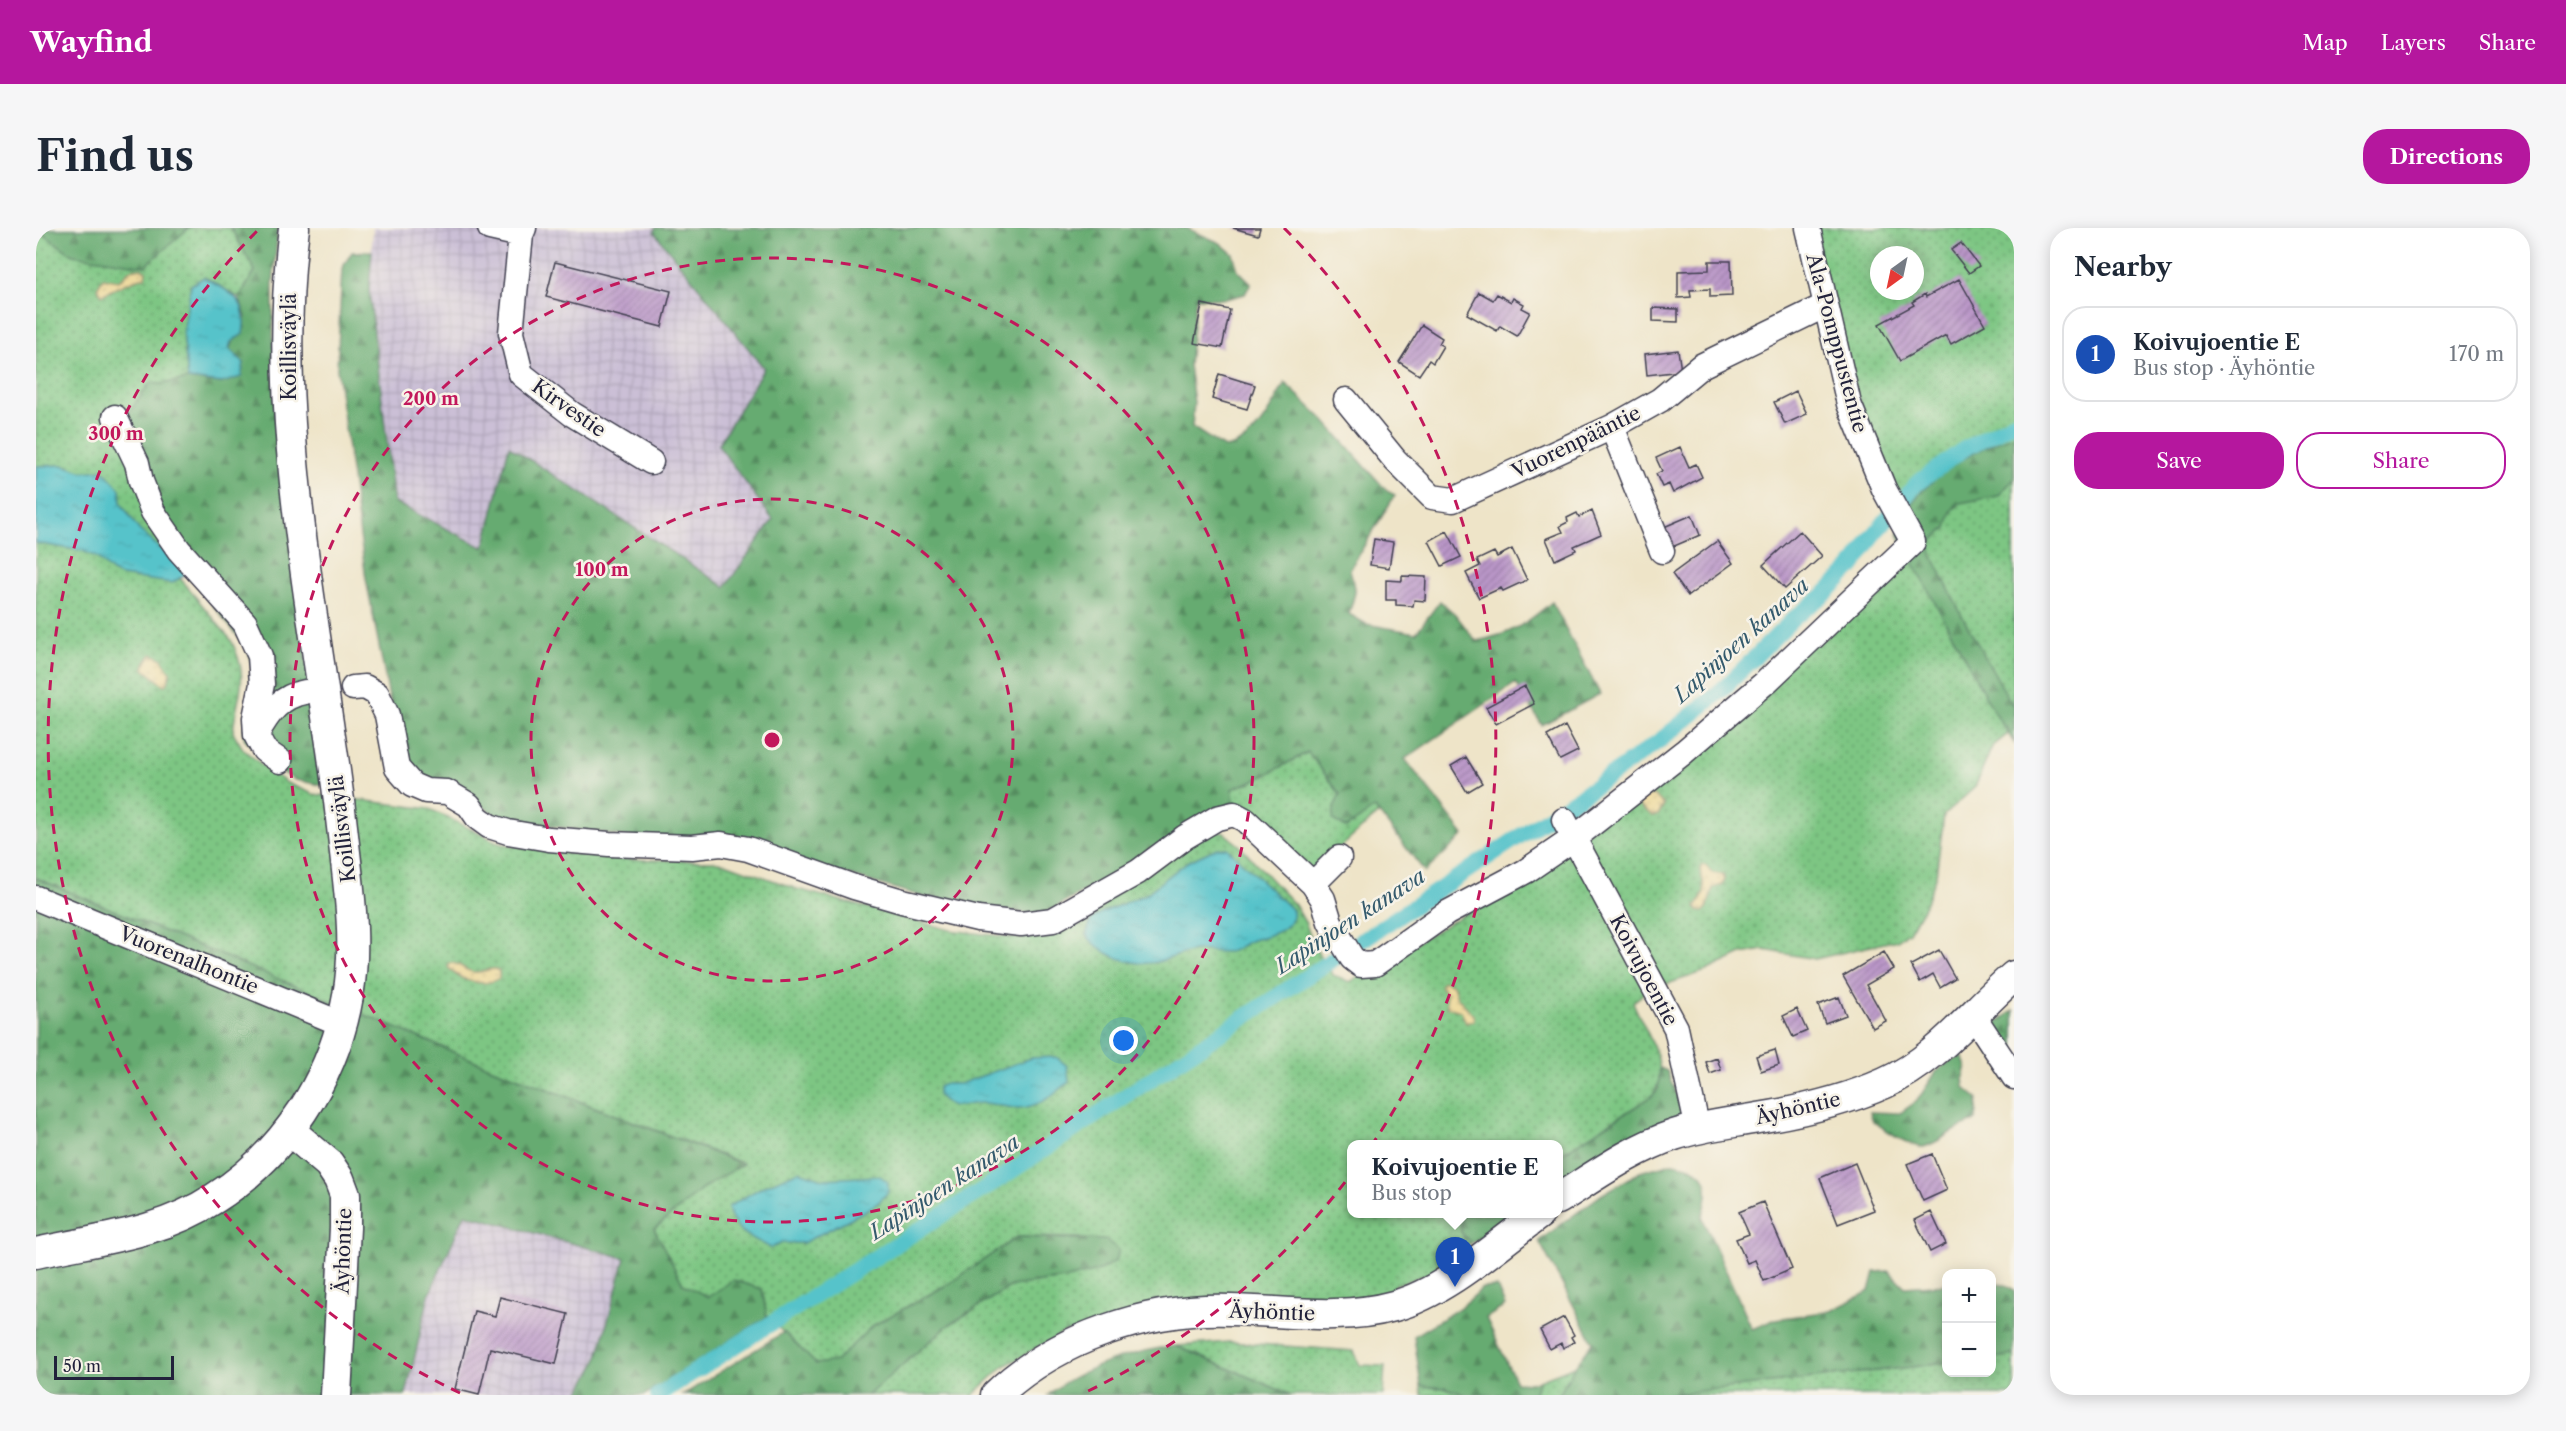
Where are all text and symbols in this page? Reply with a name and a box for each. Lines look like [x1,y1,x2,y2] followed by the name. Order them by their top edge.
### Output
[30,25,152,59] text: Wayfind
[2303,30,2348,55] text: Map
[2381,30,2446,55] text: Layers
[2479,30,2536,55] text: Share
[2363,129,2530,184] button: Directions
[36,130,194,182] text: Find us
[1870,246,1924,300] north arrow
[1801,250,1872,435] street label: Ala-Pomppustentie
[2074,251,2172,283] text: Nearby
[277,293,301,401] street label: Koillisväylä
[2133,329,2300,356] text: Koivujoentie E
[2091,342,2100,366] text: 1
[2449,342,2504,366] text: 170 m
[2133,356,2315,380] text: Bus stop · Äyhöntie
[528,374,610,442] street label: Kirvestie
[403,388,459,410] text: 200 m
[1507,401,1644,484] street label: Vuorenpääntie
[88,423,144,445] text: 300 m
[2074,432,2284,489] button: Save
[2296,432,2506,489] button: Share
[575,559,629,581] text: 100 m
[1667,572,1814,709] water label: Lapinjoen kanava
[762,730,782,750] centre of rings
[323,774,360,884] street label: Koillisväylä
[1269,863,1430,980] water label: Lapinjoen kanava
[1605,910,1683,1030] street label: Koivujoentie
[115,921,262,999] street label: Vuorenalhontie
[1109,1026,1138,1055] your location
[1752,1086,1843,1130] street label: Äyhöntie
[863,1129,1024,1246] water label: Lapinjoen kanava
[1347,1140,1563,1218] popup
[1371,1154,1539,1181] text: Koivujoentie E
[1371,1181,1452,1205] text: Bus stop
[328,1207,356,1296] street label: Äyhöntie
[1436,1238,1474,1287] pin: 1
[1942,1269,1996,1377] map controls
[1942,1269,1996,1323] button: +
[1227,1297,1316,1325] street label: Äyhöntie
[1942,1323,1996,1377] button: −
[54,1353,174,1380] scale bar
[63,1356,101,1376] text: 50 m

